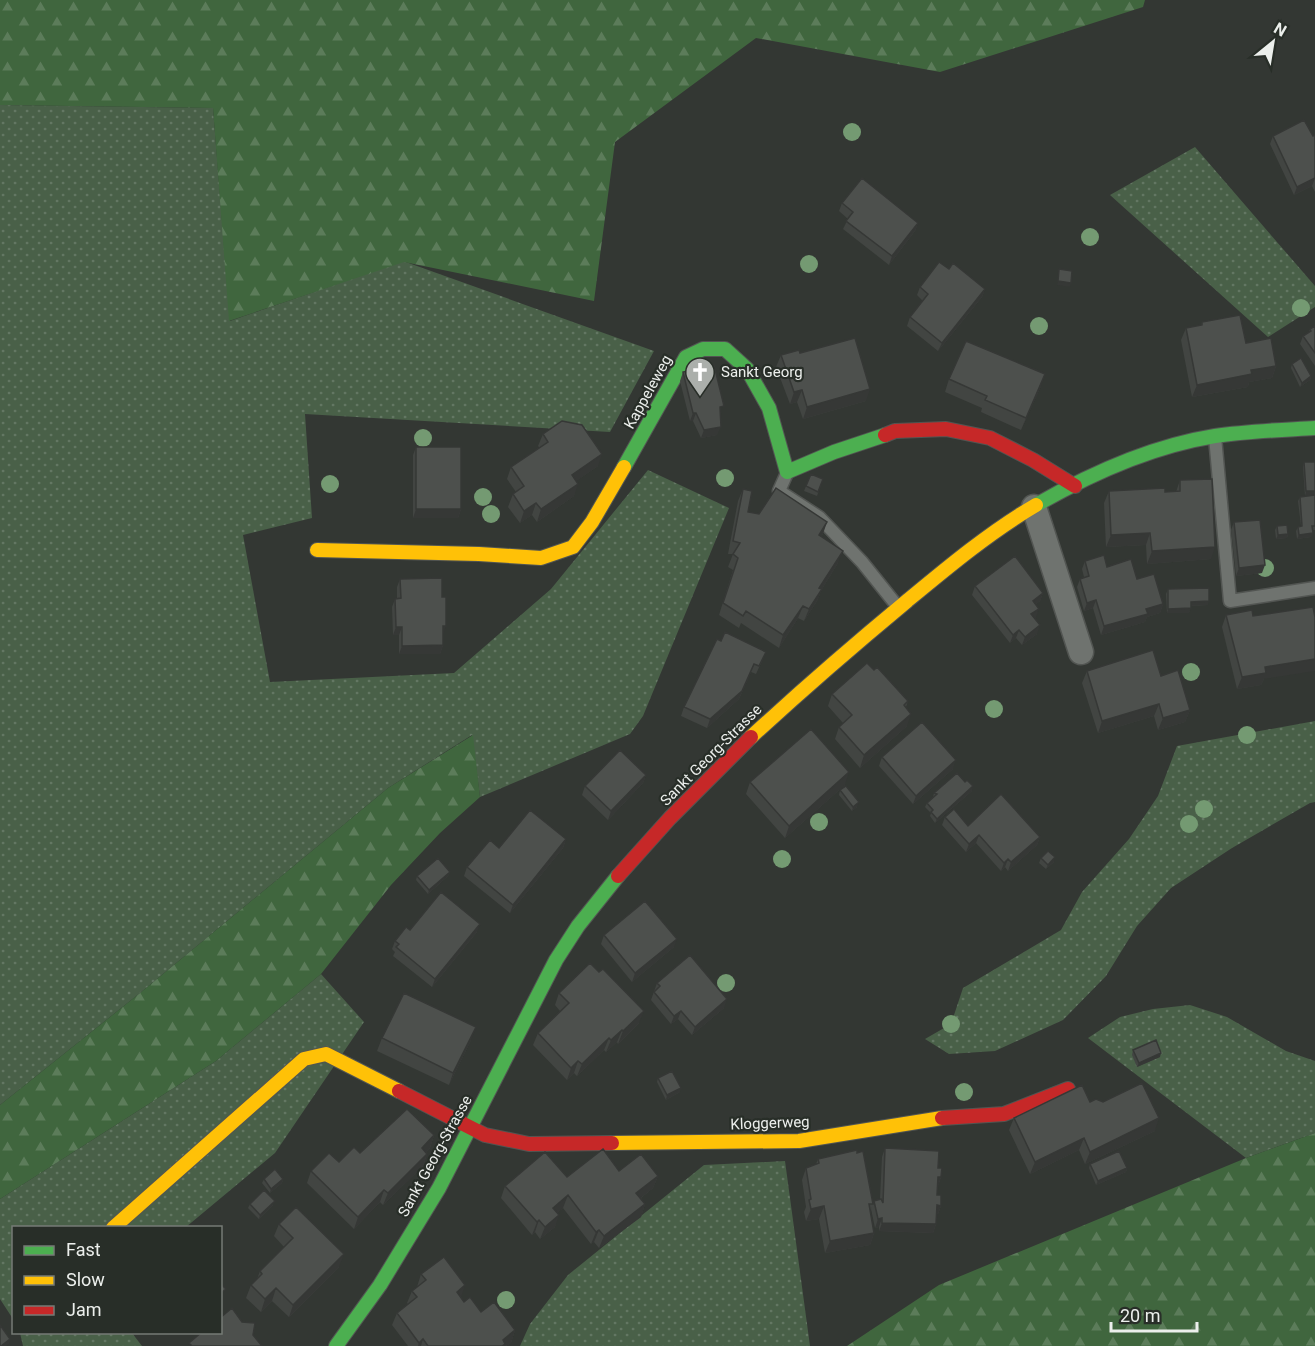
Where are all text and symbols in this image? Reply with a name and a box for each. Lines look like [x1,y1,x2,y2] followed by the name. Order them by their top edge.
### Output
[1243,12,1303,72] north arrow
[1271,18,1290,40] text: N
[620,352,676,432] street label: Kappeleweg
[684,356,716,398] church icon: Sankt Georg
[721,363,803,381] place label: Sankt Georg
[657,701,765,809] street label: Sankt Georg-Strasse
[394,1092,476,1220] street label: Sankt Georg-Strasse
[730,1113,810,1133] street label: Kloggerweg
[12,1226,222,1334] legend
[66,1239,101,1260] text: Fast
[66,1269,105,1290] text: Slow
[1111,1295,1196,1333] scale bar
[66,1299,102,1320] text: Jam
[1120,1305,1160,1326] text: 20 m

